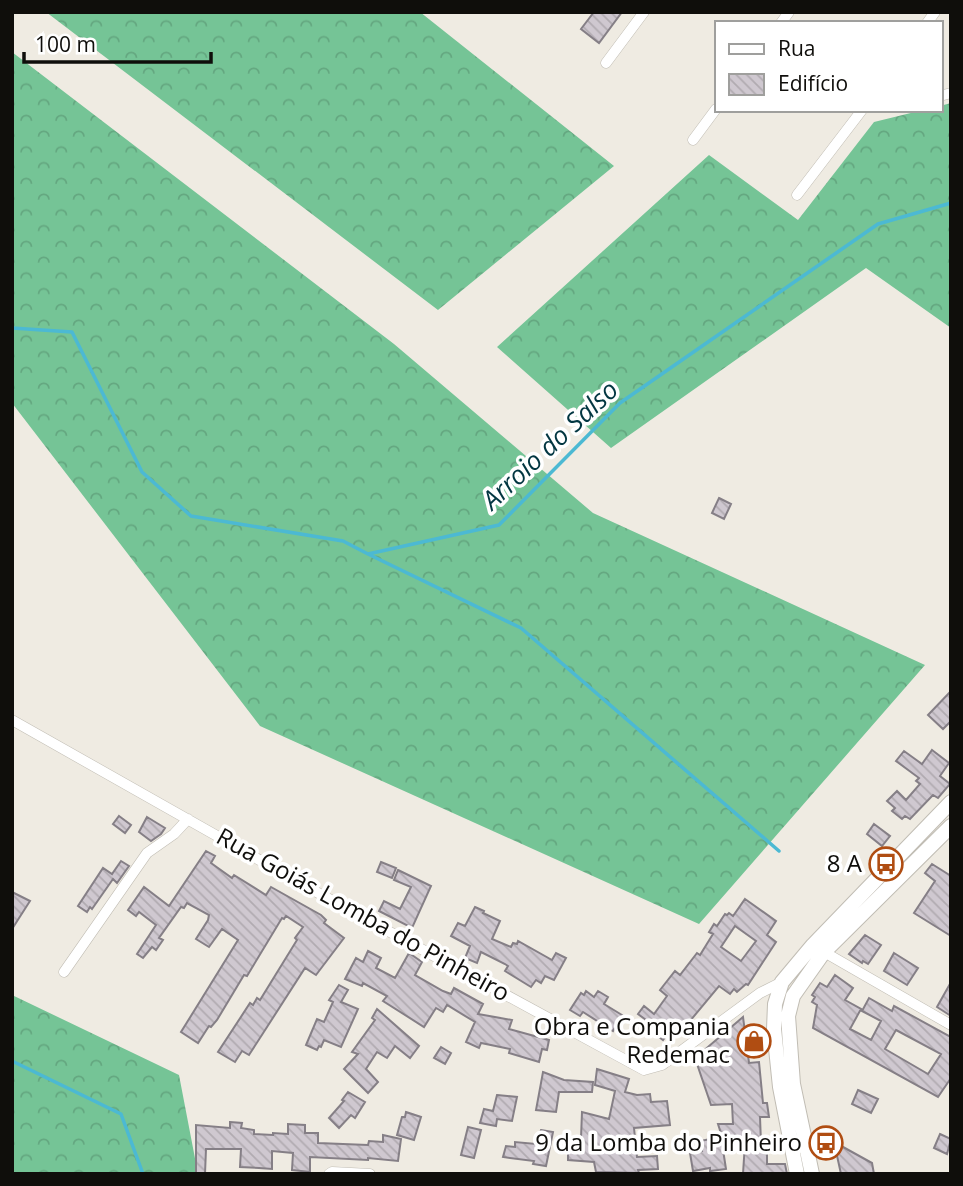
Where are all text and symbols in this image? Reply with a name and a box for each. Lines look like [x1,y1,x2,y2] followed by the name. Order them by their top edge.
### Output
[24,21,212,65] scale bar
[715,21,942,112] legend
[35,30,96,58] text: 100 m
[778,34,816,62] text: Rua
[778,69,848,97] text: Edifício
[472,372,625,518] water label: Arroio do Salso
[211,819,516,1008] street label: Rua Goiás Lomba do Pinheiro
[867,845,905,883] bus stop icon: 8 A
[827,846,863,879] place label: 8 A
[534,1009,730,1070] place label: Obra e Compania Redemac
[735,1022,773,1060] shop icon: Obra e Compania Redemac
[807,1124,845,1162] bus stop icon: 9 da Lomba do Pinheiro
[535,1125,802,1158] place label: 9 da Lomba do Pinheiro

